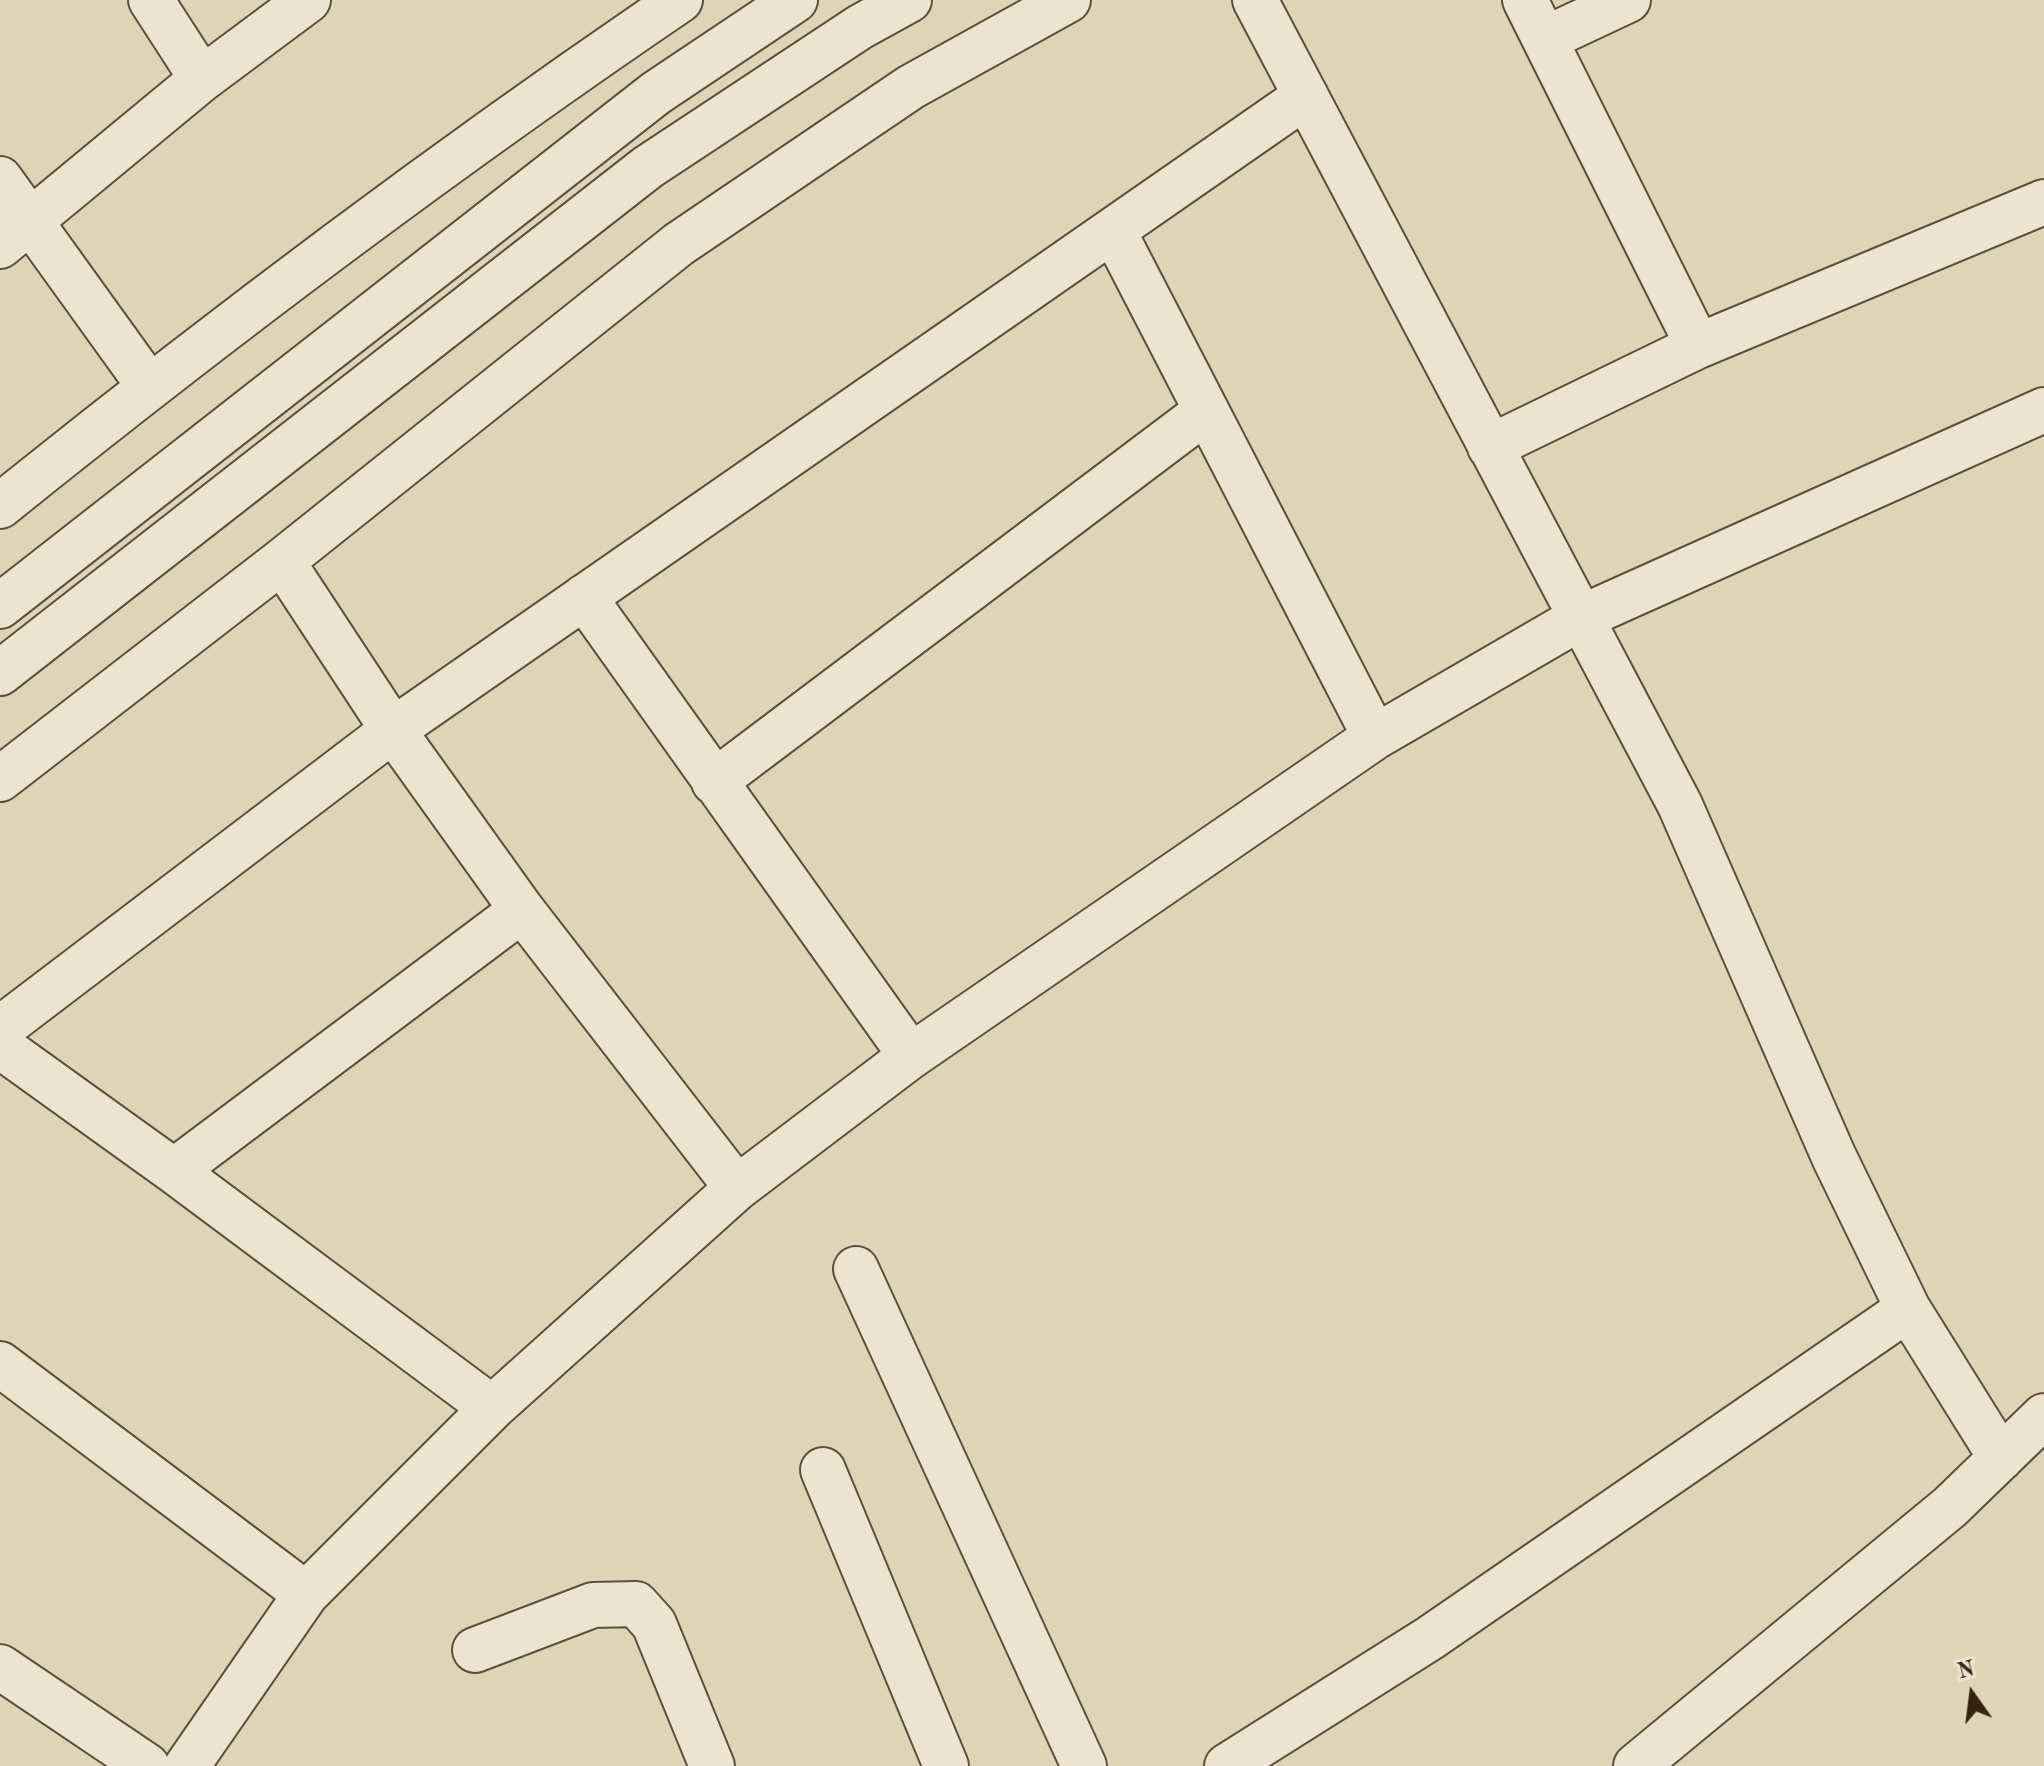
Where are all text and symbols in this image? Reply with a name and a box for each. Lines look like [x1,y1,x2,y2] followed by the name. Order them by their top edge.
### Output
[1932,1654,2012,1734] north arrow
[1955,1658,1977,1683] text: N

